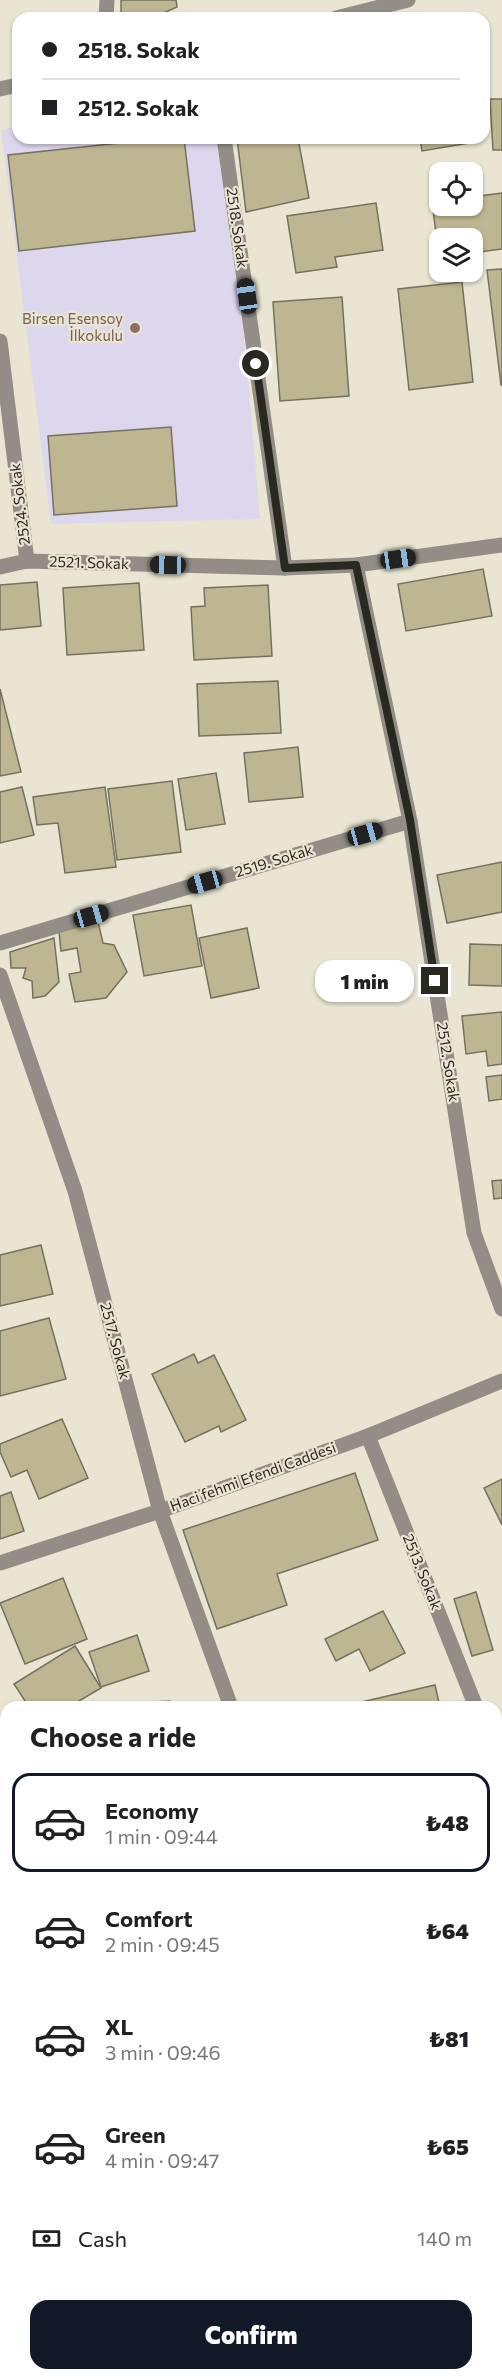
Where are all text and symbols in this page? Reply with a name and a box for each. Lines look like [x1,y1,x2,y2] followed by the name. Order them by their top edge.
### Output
[78,36,200,63] text: 2518. Sokak
[78,94,199,121] text: 2512. Sokak
[429,162,483,282] map controls
[429,162,483,216] button: locate
[223,187,253,269] street label: 2518. Sokak
[429,228,483,282] button: layers
[236,277,258,315] car
[22,309,123,344] place label: Birsen Esensoy İlkokulu
[128,321,142,335] marker: Birsen Esensoy İlkokulu
[242,350,269,377] route start
[5,462,33,546] street label: 2524. Sokak
[379,548,417,570] car
[49,552,129,572] street label: 2521. Sokak
[150,556,186,574] car
[345,820,385,848] car
[233,840,315,880] street label: 2519. Sokak
[185,868,225,896] car
[71,902,111,930] car
[315,960,414,1002] callout: 1 min
[421,967,448,994] route end
[340,969,389,993] text: 1 min
[434,1021,464,1103] street label: 2512. Sokak
[97,1300,135,1381] street label: 2517. Sokak
[167,1438,338,1515] street label: Haci fehmi Efendi Caddesi
[400,1531,446,1612] street label: 2513. Sokak
[30,1720,196,1753] text: Choose a ride
[33,1796,87,1850] icon: car
[105,1797,199,1824] text: Economy
[425,1809,469,1836] text: ₺48
[105,1824,218,1848] text: 1 min · 09:44
[33,1904,87,1958] icon: car
[105,1905,193,1932] text: Comfort
[425,1917,469,1944] text: ₺64
[105,1932,220,1956] text: 2 min · 09:45
[33,2012,87,2066] icon: car
[105,2013,133,2040] text: XL
[429,2025,469,2052] text: ₺81
[105,2040,221,2064] text: 3 min · 09:46
[33,2120,87,2174] icon: car
[105,2121,166,2148] text: Green
[426,2133,469,2160] text: ₺65
[105,2148,219,2172] text: 4 min · 09:47
[30,2222,63,2255] icon: cash
[78,2225,127,2252] text: Cash
[417,2226,472,2250] text: 140 m
[30,2300,472,2369] button: Confirm

